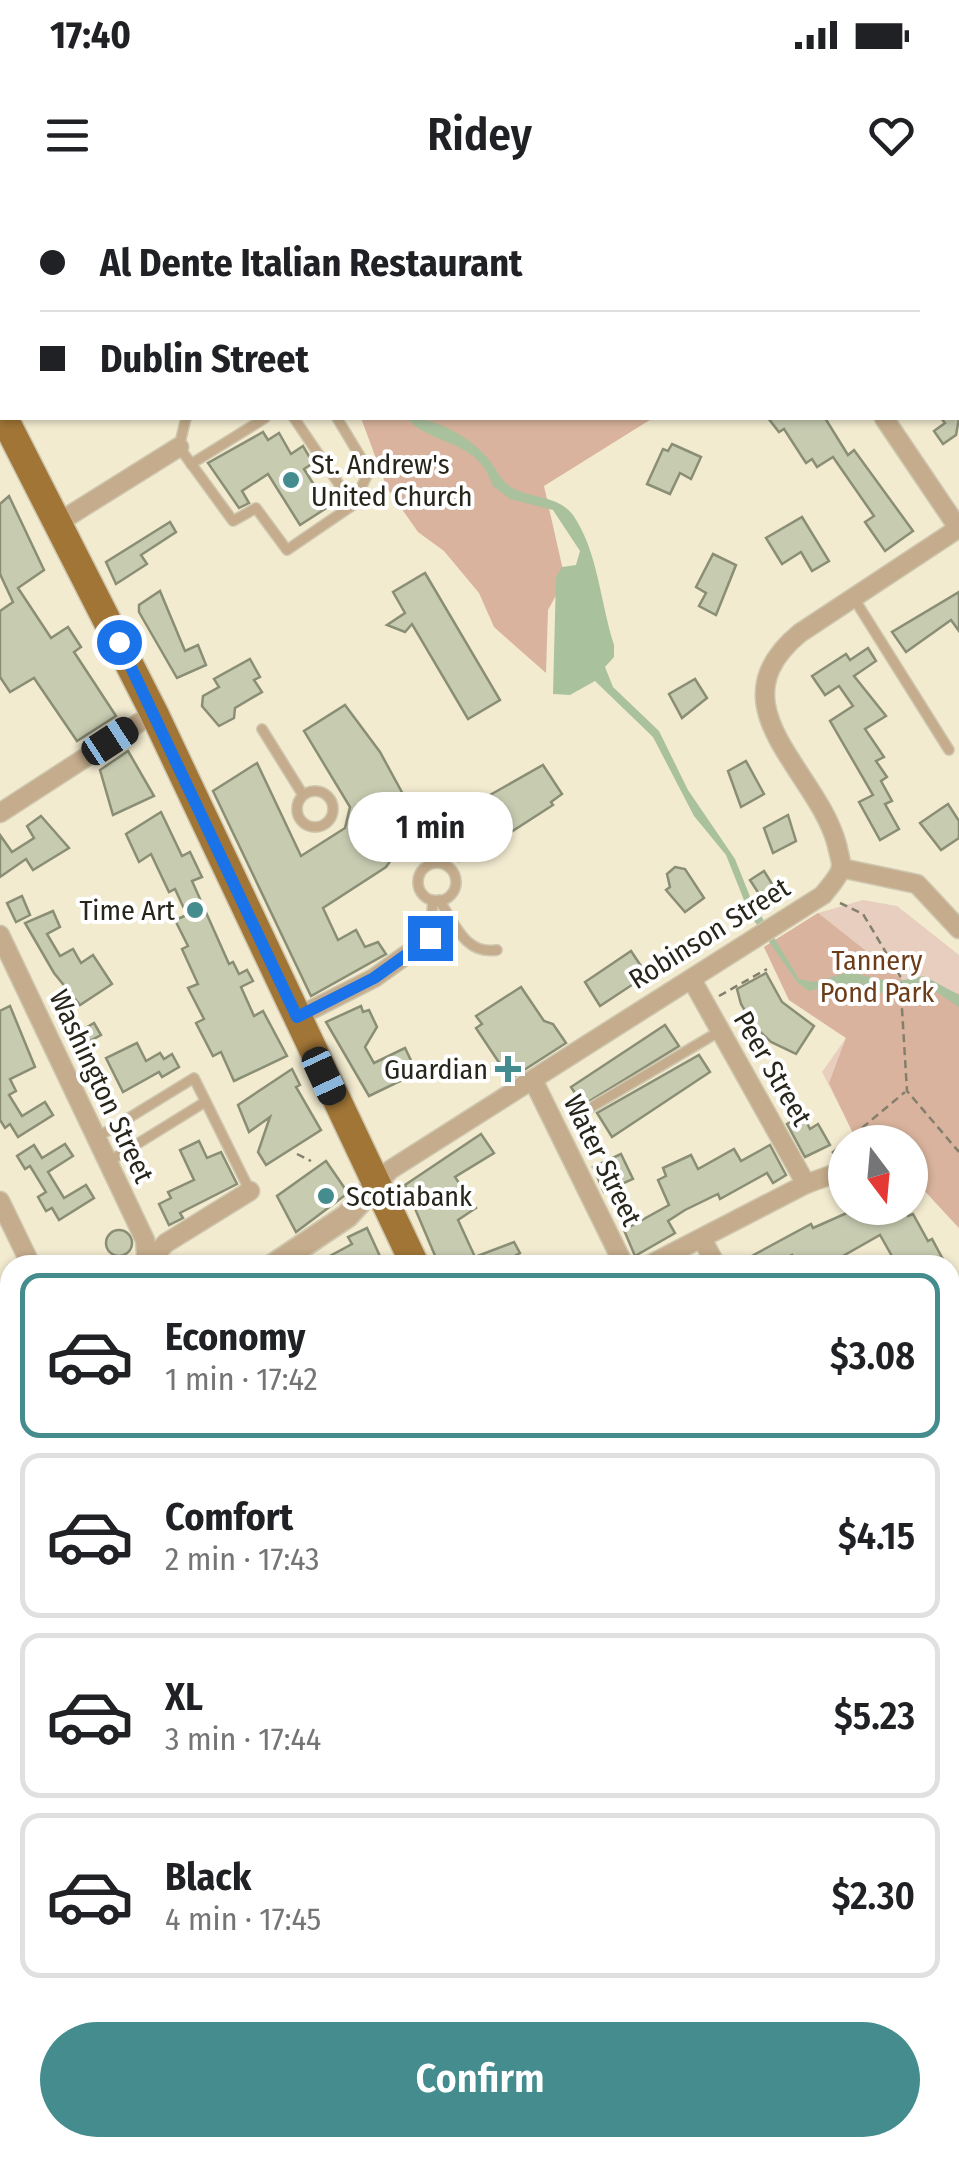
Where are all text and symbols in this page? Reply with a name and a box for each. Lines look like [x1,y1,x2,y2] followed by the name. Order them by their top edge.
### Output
[50,12,131,58] text: 17:40
[40,108,95,163] icon: menu
[427,108,532,162] text: Ridey
[864,108,919,163] icon: heart
[100,240,523,286] text: Al Dente Italian Restaurant
[100,336,309,382] text: Dublin Street
[311,448,473,513] place label: St. Andrew's United Church
[280,469,302,491] marker: St. Andrew's United Church
[97,620,142,665] route start
[77,712,143,770] car
[348,793,512,863] callout: 1 min
[396,808,465,846] text: 1 min
[623,870,796,996] street label: Robinson Street
[79,894,176,927] place label: Time Art
[184,899,206,921] marker: Time Art
[408,916,453,961] route end
[820,944,935,1009] park label: Tannery Pond Park
[42,985,161,1189] street label: Washington Street
[727,1005,819,1132] street label: Peer Street
[298,1042,350,1110] car
[384,1053,488,1086] place label: Guardian
[497,1058,519,1080] marker: Guardian
[557,1089,649,1232] street label: Water Street
[828,1125,928,1225] north arrow
[828,1125,928,1225] map controls
[346,1180,473,1213] place label: Scotiabank
[315,1185,337,1207] marker: Scotiabank
[45,1311,135,1401] icon: car
[165,1314,305,1360] text: Economy
[830,1333,915,1379] text: $3.08
[165,1360,318,1398] text: 1 min · 17:42
[45,1491,135,1581] icon: car
[165,1494,293,1540] text: Comfort
[838,1513,915,1559] text: $4.15
[165,1540,320,1578] text: 2 min · 17:43
[45,1671,135,1761] icon: car
[165,1674,203,1720] text: XL
[834,1693,915,1739] text: $5.23
[165,1720,321,1758] text: 3 min · 17:44
[45,1851,135,1941] icon: car
[165,1854,251,1900] text: Black
[832,1873,915,1919] text: $2.30
[165,1900,321,1938] text: 4 min · 17:45
[40,2022,920,2137] button: Confirm

